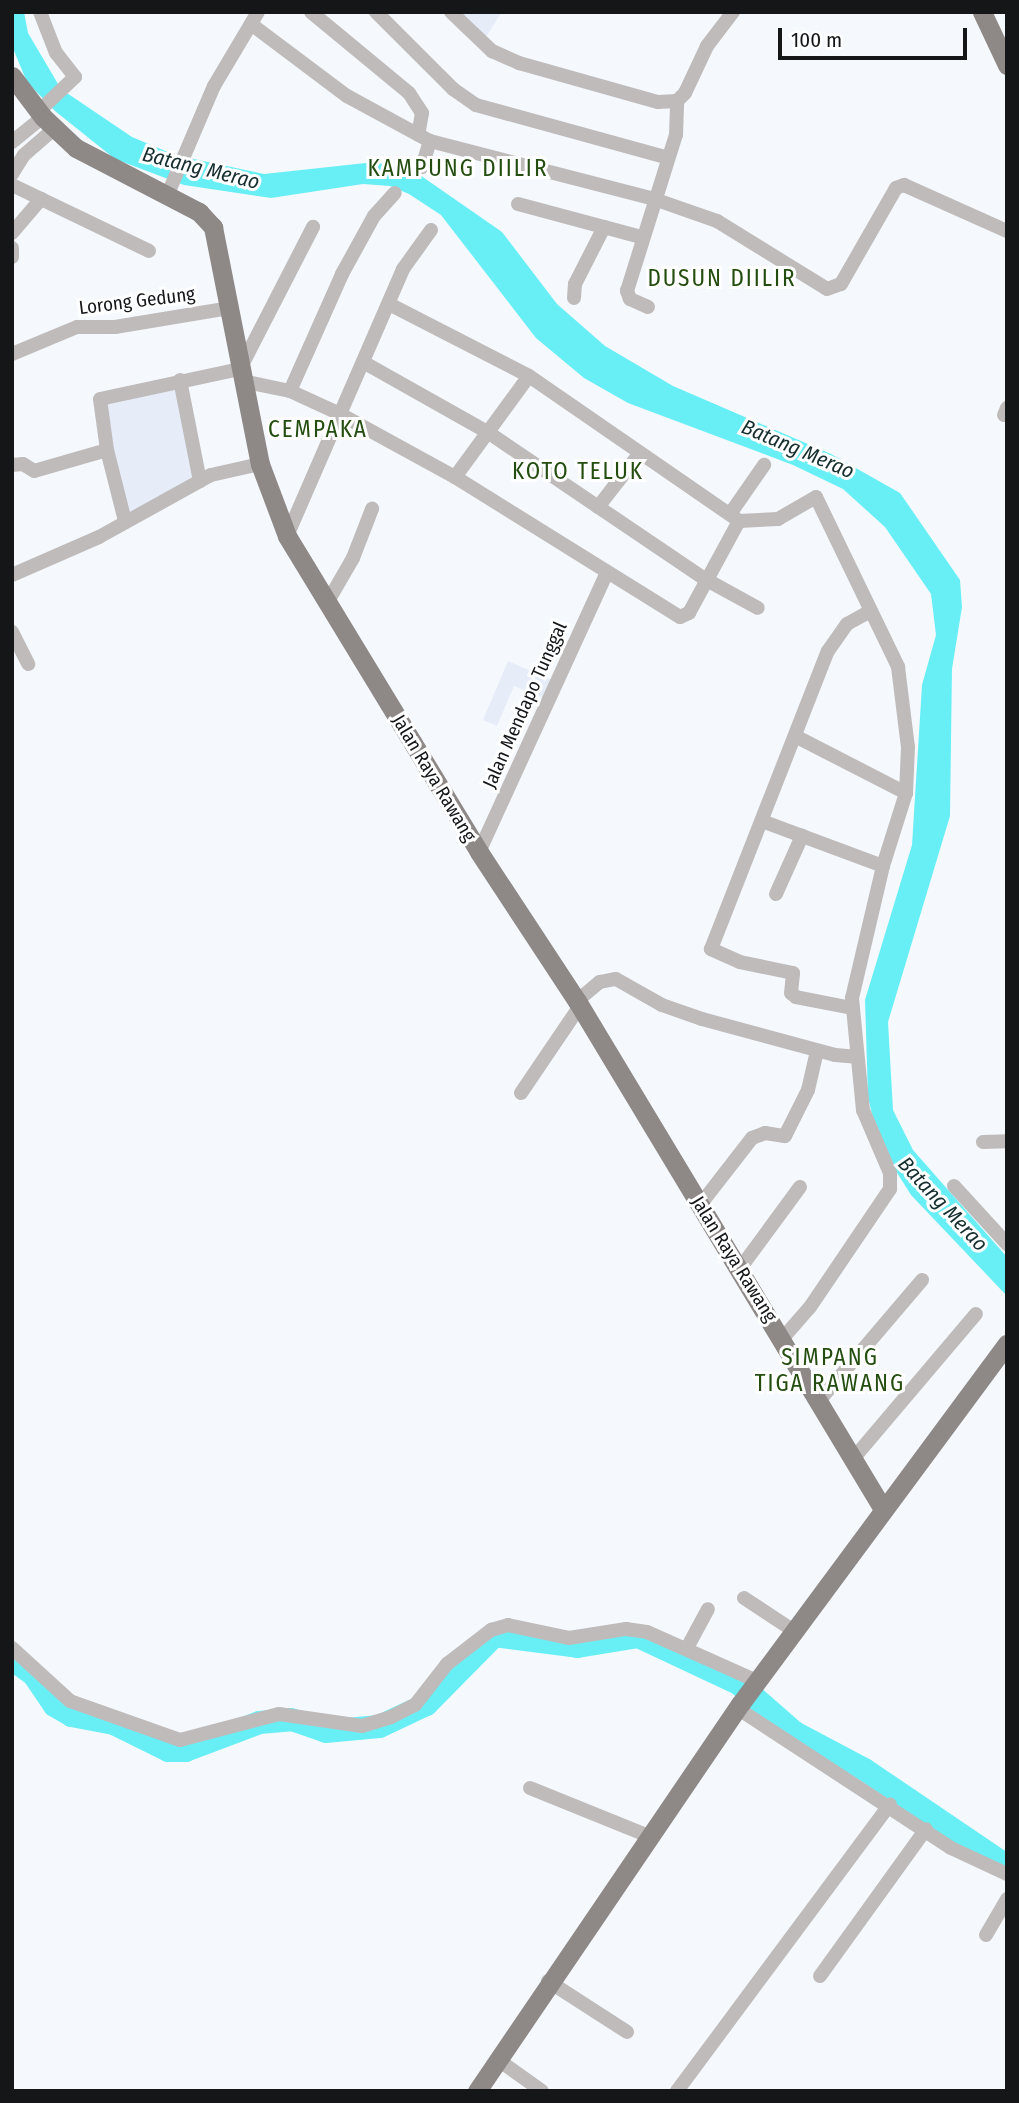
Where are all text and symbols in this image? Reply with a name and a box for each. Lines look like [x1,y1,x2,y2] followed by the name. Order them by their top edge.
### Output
[781,14,970,58] scale bar
[791,27,842,53] text: 100 m
[140,141,262,195] water label: Batang Merao
[369,154,547,182] district label: KAMPUNG DIILIR
[649,264,795,292] district label: DUSUN DIILIR
[78,283,196,319] street label: Lorong Gedung
[738,414,858,484] water label: Batang Merao
[269,415,367,443] district label: CEMPAKA
[513,457,643,485] district label: KOTO TELUK
[478,618,572,792] street label: Jalan Mendapo Tunggal
[387,710,481,846] street label: Jalan Raya Rawang
[893,1152,993,1256] water label: Batang Merao
[686,1192,782,1326] street label: Jalan Raya Rawang
[756,1343,904,1397] district label: SIMPANG TIGA RAWANG

